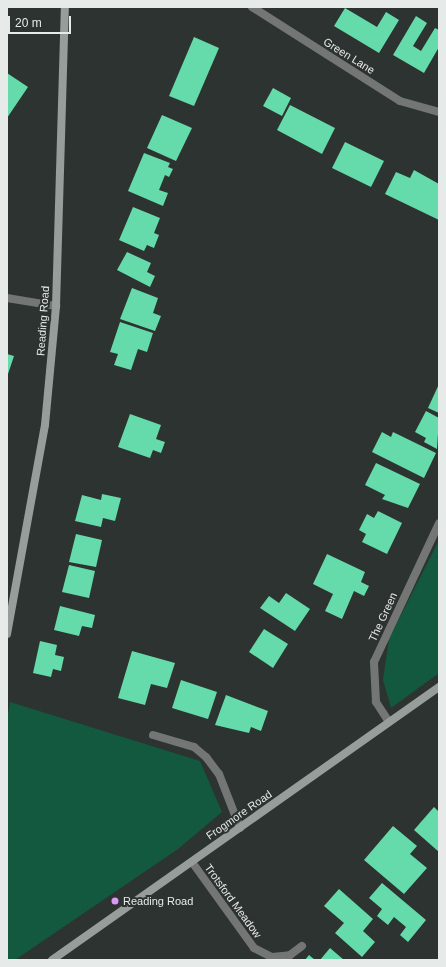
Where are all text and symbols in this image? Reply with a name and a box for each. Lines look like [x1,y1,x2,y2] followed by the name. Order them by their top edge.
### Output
[10,8,73,34] scale bar
[15,16,42,30] text: 20 m
[321,35,377,77] street label: Green Lane
[34,285,52,357] street label: Reading Road
[366,590,400,644] street label: The Green
[204,788,274,842] street label: Frogmore Road
[202,861,264,941] street label: Trotsford Meadow
[123,894,193,908] place label: Reading Road
[110,896,120,906] marker: Reading Road

